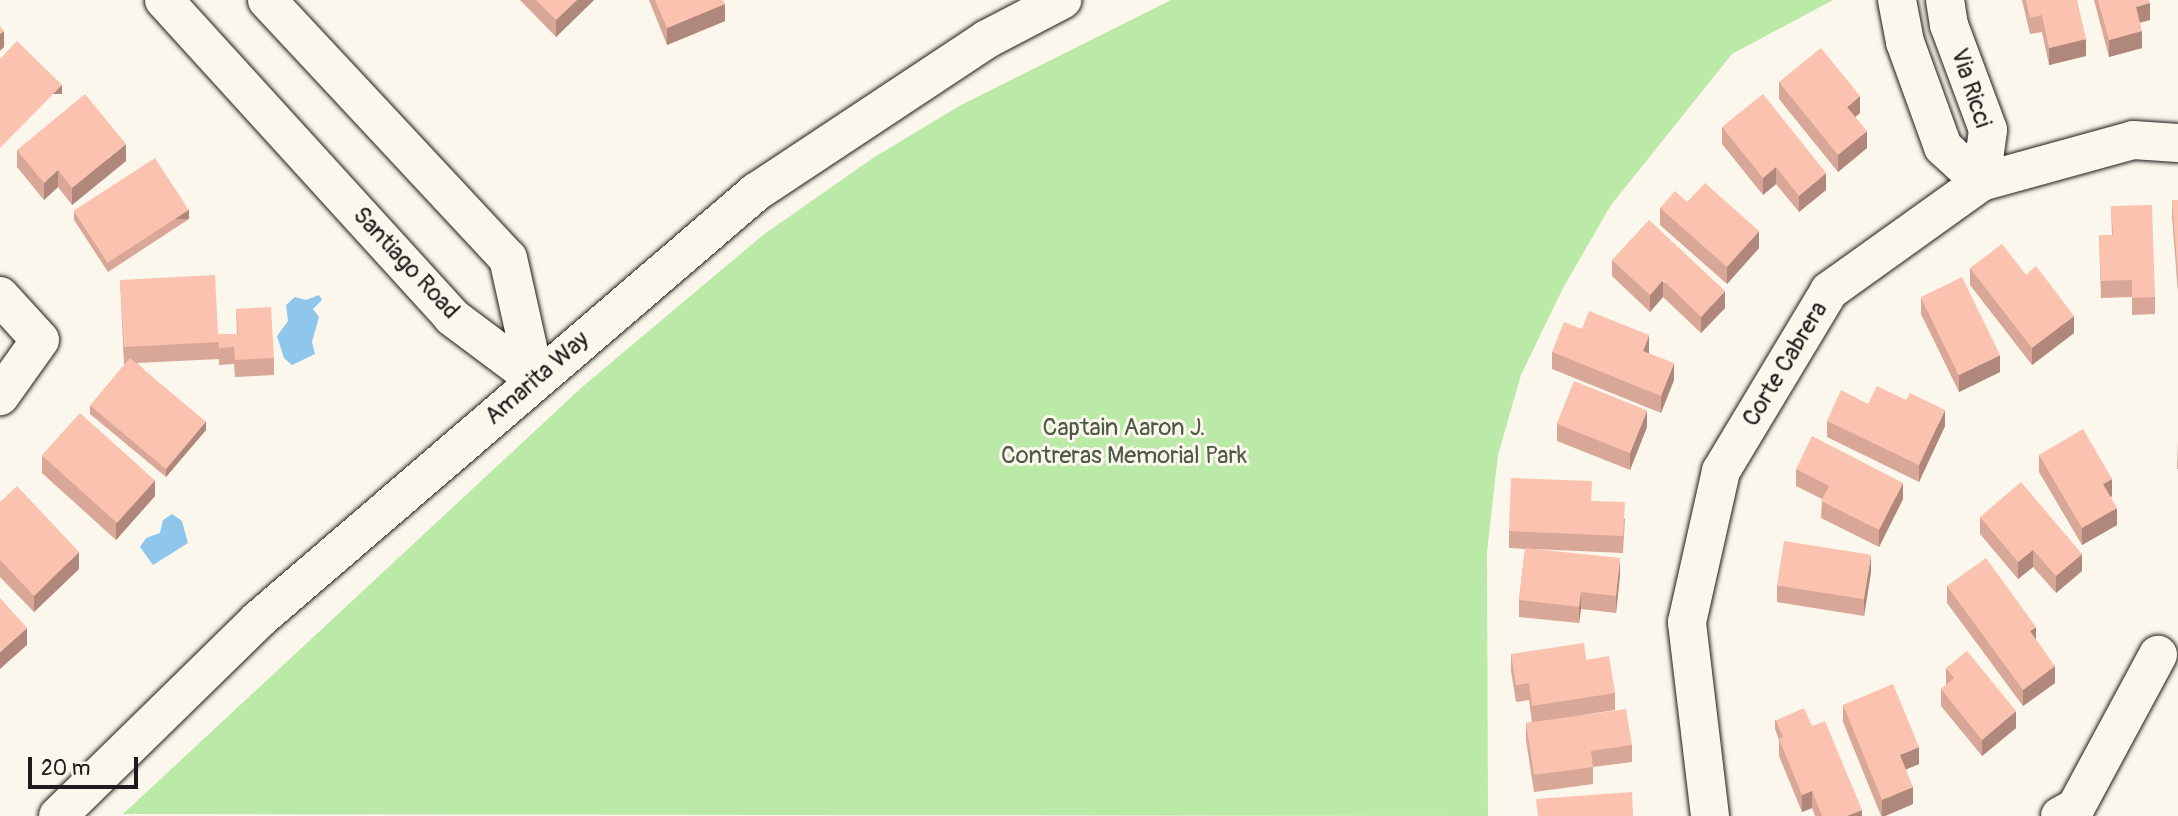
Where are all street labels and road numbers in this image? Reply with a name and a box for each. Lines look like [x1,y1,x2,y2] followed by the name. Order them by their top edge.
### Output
[1945,45,1997,131] street label: Via Ricci
[347,201,465,325] street label: Santiago Road
[1737,296,1833,432] street label: Corte Cabrera
[479,325,595,431] street label: Amarita Way

